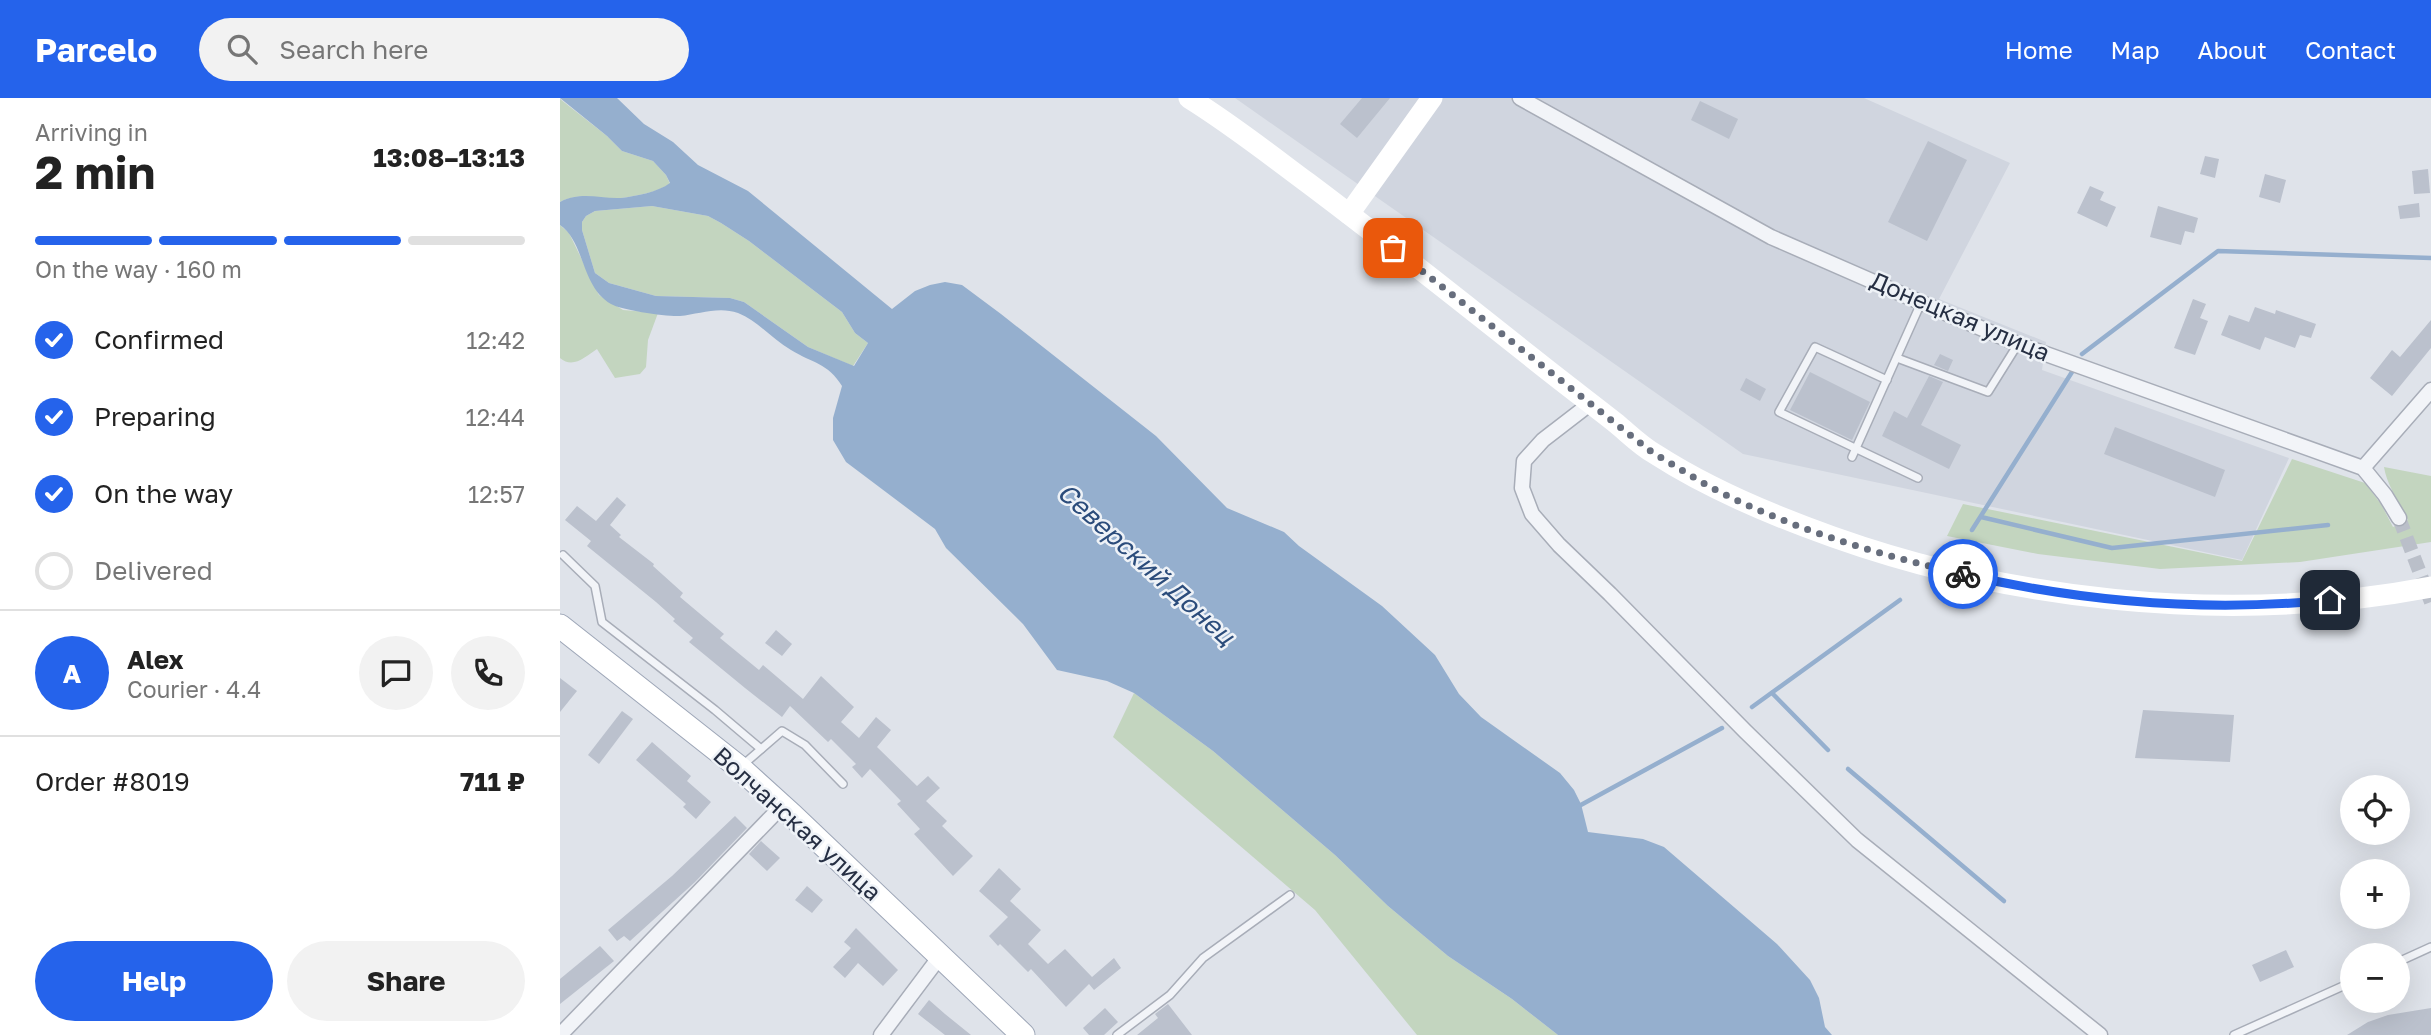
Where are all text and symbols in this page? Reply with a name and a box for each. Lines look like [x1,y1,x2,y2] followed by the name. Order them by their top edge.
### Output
[199,18,689,81] search box
[35,30,157,69] text: Parcelo
[223,30,261,68] icon: search
[279,34,428,65] text: Search here
[2005,35,2073,64] text: Home
[2111,35,2160,64] text: Map
[2198,35,2267,64] text: About
[2305,35,2396,64] text: Contact
[35,118,148,146] text: Arriving in
[373,142,525,173] text: 13:08–13:13
[35,144,155,199] text: 2 min
[1363,218,1423,278] pin
[1374,229,1412,267] icon: bag
[35,255,242,283] text: On the way · 160 m
[1866,265,2055,367] street label: Донецкая улица
[35,321,73,359] icon: check
[94,324,224,355] text: Confirmed
[466,326,525,354] text: 12:42
[35,398,73,436] icon: check
[94,401,216,432] text: Preparing
[466,403,525,431] text: 12:44
[35,475,73,513] icon: check
[1052,476,1242,652] water label: Северский Донец
[94,478,233,509] text: On the way
[468,480,525,508] text: 12:57
[1928,539,1998,609] courier
[94,555,213,586] text: Delivered
[1944,555,1982,593] icon: bike
[2300,570,2360,630] pin
[2311,581,2349,619] icon: home
[359,636,433,710] button: chat
[451,636,525,710] button: phone
[127,644,184,675] text: Alex
[63,658,81,689] text: A
[127,675,261,703] text: Courier · 4.4
[708,740,888,906] street label: Волчанская улица
[35,766,190,797] text: Order #8019
[460,766,525,797] text: 711 ₽
[2340,775,2410,1013] map controls
[2340,775,2410,845] button: locate
[2340,859,2410,929] button: +
[35,941,273,1021] button: Help
[287,941,525,1021] button: Share
[2340,943,2410,1013] button: −

